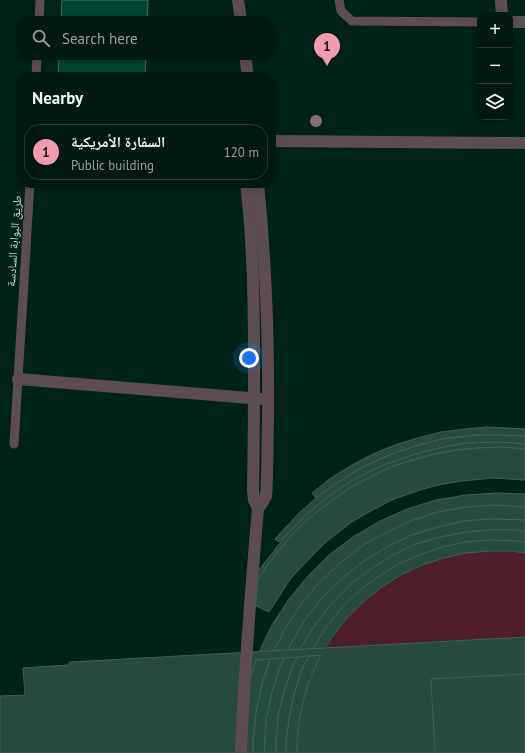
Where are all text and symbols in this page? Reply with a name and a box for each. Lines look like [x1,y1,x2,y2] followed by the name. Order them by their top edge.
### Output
[477,12,513,120] map controls
[477,12,513,48] button: +
[16,16,276,60] search box
[30,27,52,49] icon: search
[62,29,138,48] text: Search here
[314,33,340,66] pin: 1
[477,48,513,84] button: −
[477,84,513,120] button: layers
[32,87,83,109] text: Nearby
[71,132,165,151] text: السفارة الأمريكية
[42,144,50,161] text: 1
[224,144,259,161] text: 120 m
[71,157,154,174] text: Public building
[3,195,25,287] street label: طريق البوابة السادسة
[239,348,259,368] your location

